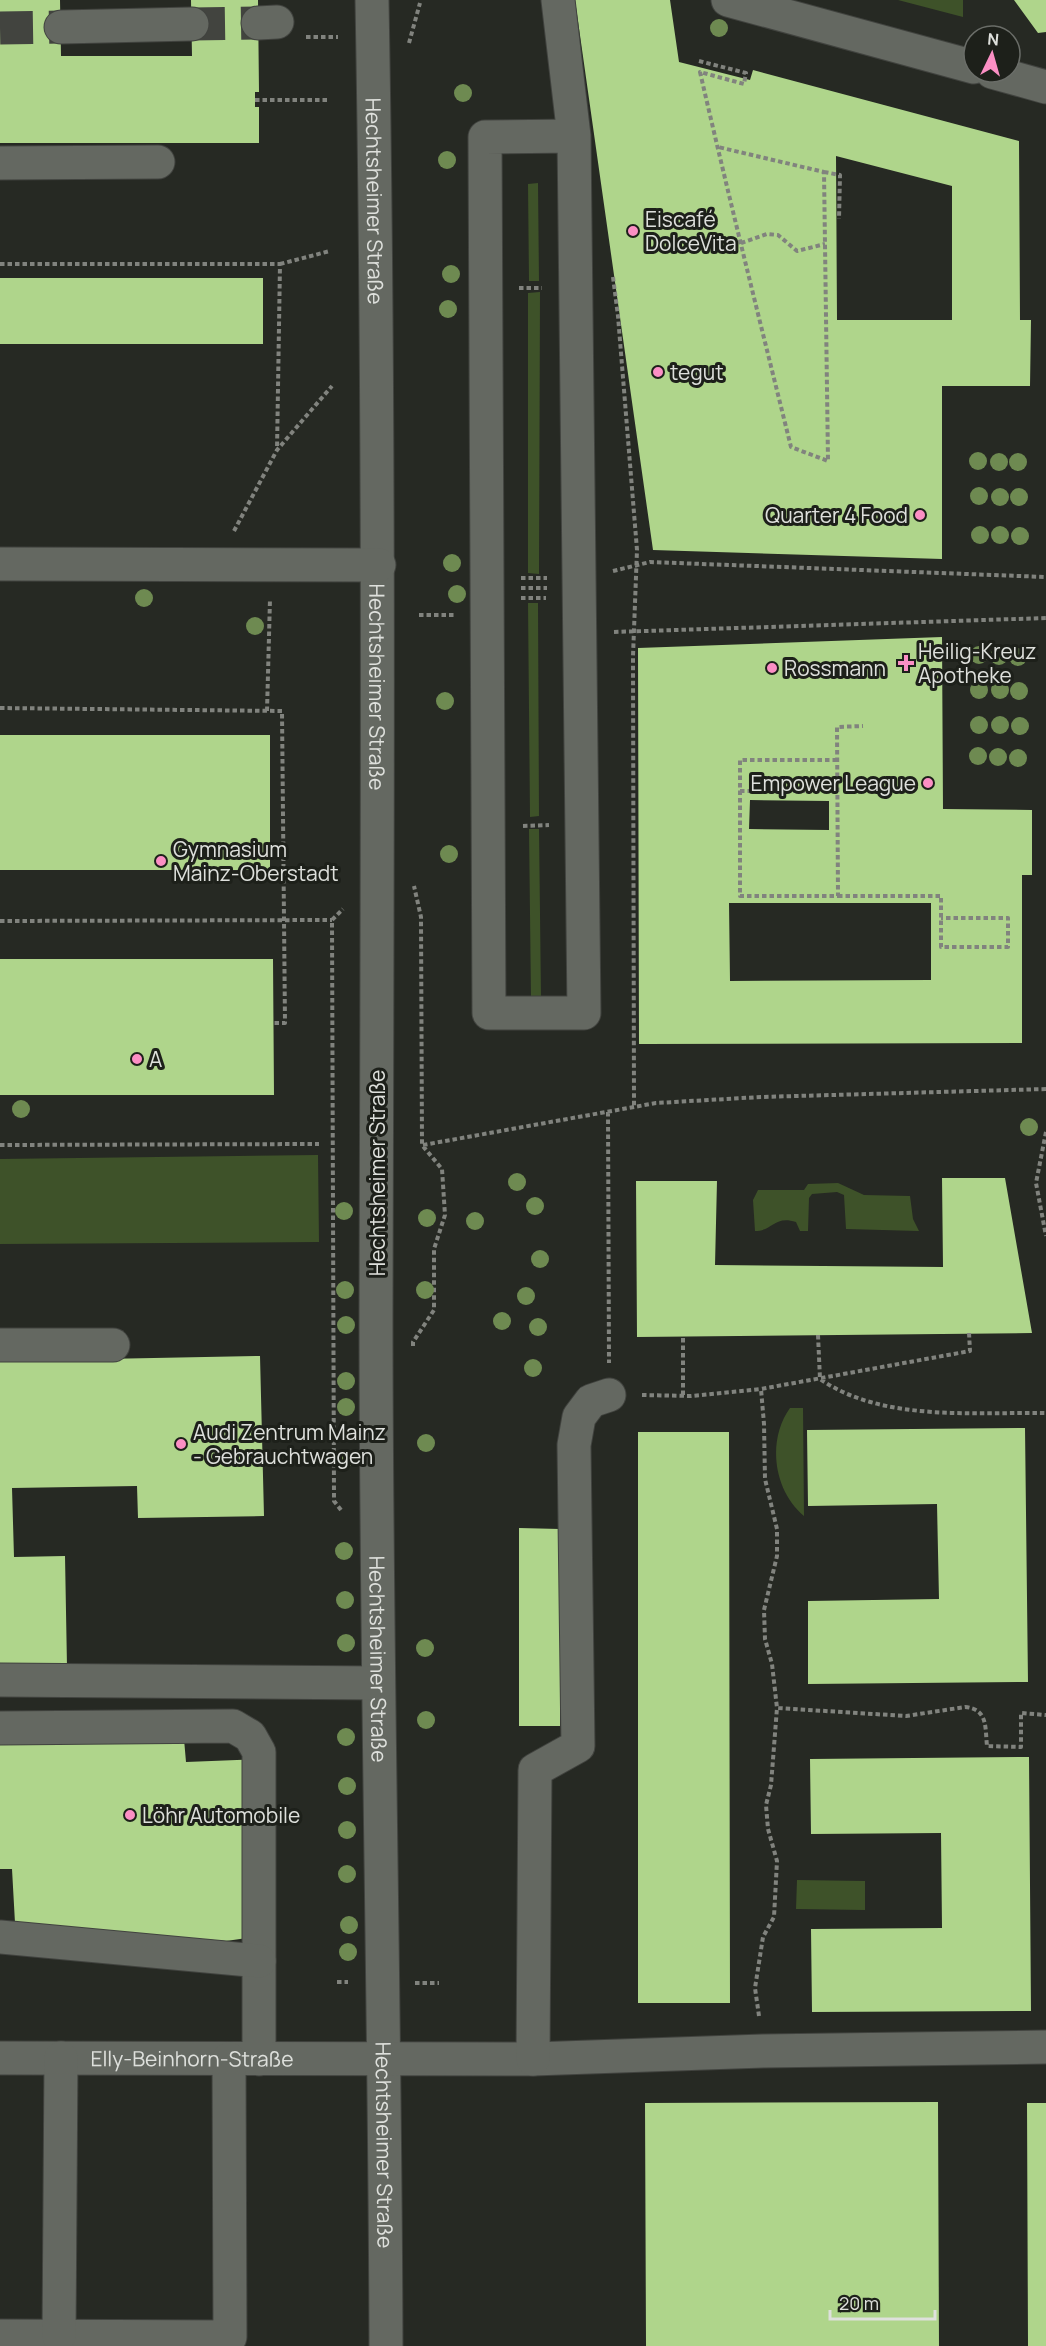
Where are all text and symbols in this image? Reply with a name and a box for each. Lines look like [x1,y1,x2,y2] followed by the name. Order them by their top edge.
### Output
[962,24,1022,84] north arrow
[987,28,1000,51] text: N
[360,97,390,304] street label: Hechtsheimer Straße
[645,205,737,257] place label: Eiscafé DolceVita
[626,224,640,238] marker: Eiscafé DolceVita
[670,358,724,386] place label: tegut
[651,365,665,379] marker: tegut
[765,501,908,529] place label: Quarter 4 Food
[913,508,927,522] marker: Quarter 4 Food
[363,584,391,790] street label: Hechtsheimer Straße
[918,637,1036,689] place label: Heilig-Kreuz Apotheke
[784,654,886,682] place label: Rossmann
[899,656,913,670] marker: Heilig-Kreuz Apotheke
[765,661,779,675] marker: Rossmann
[750,769,916,797] place label: Empower League
[921,776,935,790] marker: Empower League
[173,835,339,887] place label: Gymnasium Mainz-Oberstadt
[154,854,168,868] marker: Gymnasium Mainz-Oberstadt
[149,1045,162,1073] place label: A
[130,1052,144,1066] marker: A
[363,1070,391,1276] street label: Hechtsheimer Straße
[193,1418,386,1470] place label: Audi Zentrum Mainz - Gebrauchtwagen
[174,1437,188,1451] marker: Audi Zentrum Mainz - Gebrauchtwagen
[363,1555,394,1763] street label: Hechtsheimer Straße
[142,1801,300,1829] place label: Löhr Automobile
[123,1808,137,1822] marker: Löhr Automobile
[369,2041,400,2248] street label: Hechtsheimer Straße
[90,2044,294,2073] street label: Elly-Beinhorn-Straße
[830,2283,935,2321] scale bar
[839,2291,879,2315] text: 20 m

